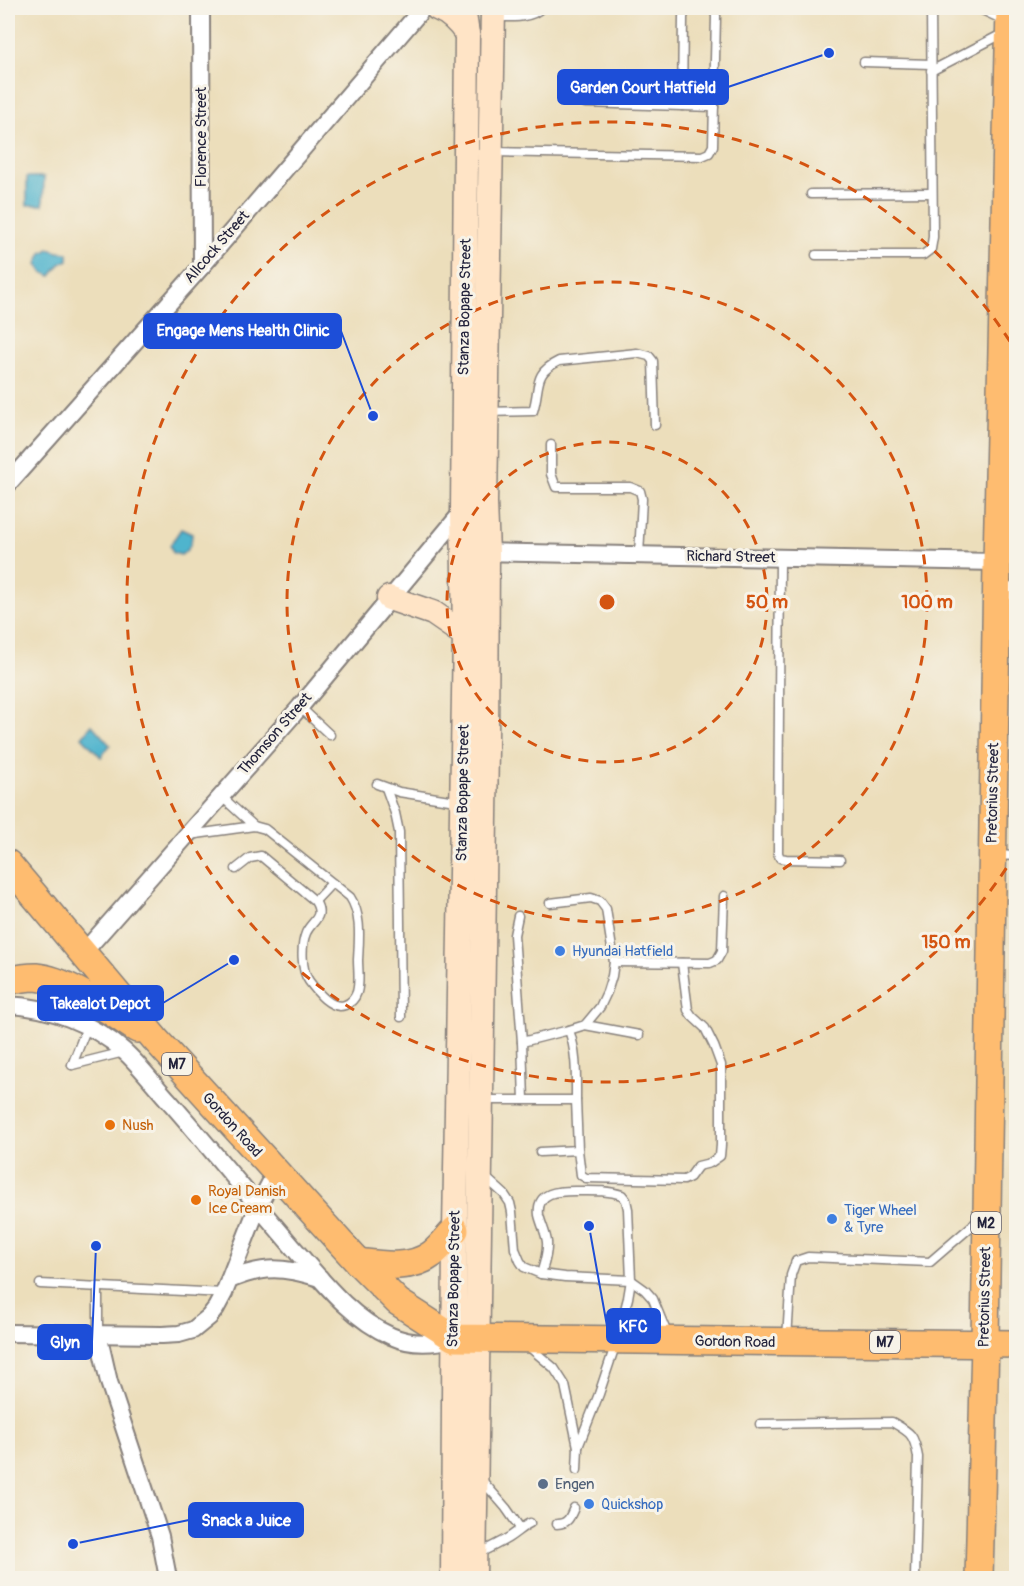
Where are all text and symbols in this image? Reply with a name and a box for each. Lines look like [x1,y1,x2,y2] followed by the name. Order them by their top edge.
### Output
[558,70,728,104] callout: Garden Court Hatfield
[570,78,716,98] text: Garden Court Hatfield
[192,86,211,187] street label: Florence Street
[180,206,254,287] street label: Allcock Street
[454,237,476,376] street label: Stanza Bopape Street
[144,314,341,348] callout: Engage Mens Health Clinic
[156,321,330,341] text: Engage Mens Health Clinic
[686,547,777,567] street label: Richard Street
[746,591,788,614] text: 50 m
[901,591,953,614] text: 100 m
[597,592,617,612] centre of rings
[234,688,317,779] street label: Thomson Street
[452,723,474,862] street label: Stanza Bopape Street
[983,742,1003,844] street label: Pretorius Street
[922,931,971,954] text: 150 m
[572,942,673,961] place label: Hyundai Hatfield
[553,944,567,958] marker: Hyundai Hatfield
[38,986,163,1020] callout: Takealot Depot
[49,994,151,1014] text: Takealot Depot
[162,1053,192,1075] road number: M7
[198,1089,266,1161] street label: Gordon Road
[122,1116,153,1135] place label: Nush
[103,1118,117,1132] marker: Nush
[208,1182,286,1218] place label: Royal Danish Ice Cream
[189,1193,203,1207] marker: Royal Danish Ice Cream
[844,1201,917,1237] place label: Tiger Wheel & Tyre
[443,1209,465,1348] street label: Stanza Bopape Street
[825,1212,839,1226] marker: Tiger Wheel & Tyre
[971,1212,1001,1234] road number: M2
[975,1246,995,1348] street label: Pretorius Street
[607,1309,660,1343] callout: KFC
[618,1317,648,1337] text: KFC
[38,1325,92,1359] callout: Glyn
[870,1331,900,1353] road number: M7
[694,1332,776,1352] street label: Gordon Road
[50,1333,80,1353] text: Glyn
[555,1475,594,1494] place label: Engen
[536,1477,550,1491] marker: Engen
[601,1495,663,1514] place label: Quickshop
[582,1497,596,1511] marker: Quickshop
[189,1503,303,1537] callout: Snack a Juice
[201,1511,292,1531] text: Snack a Juice

